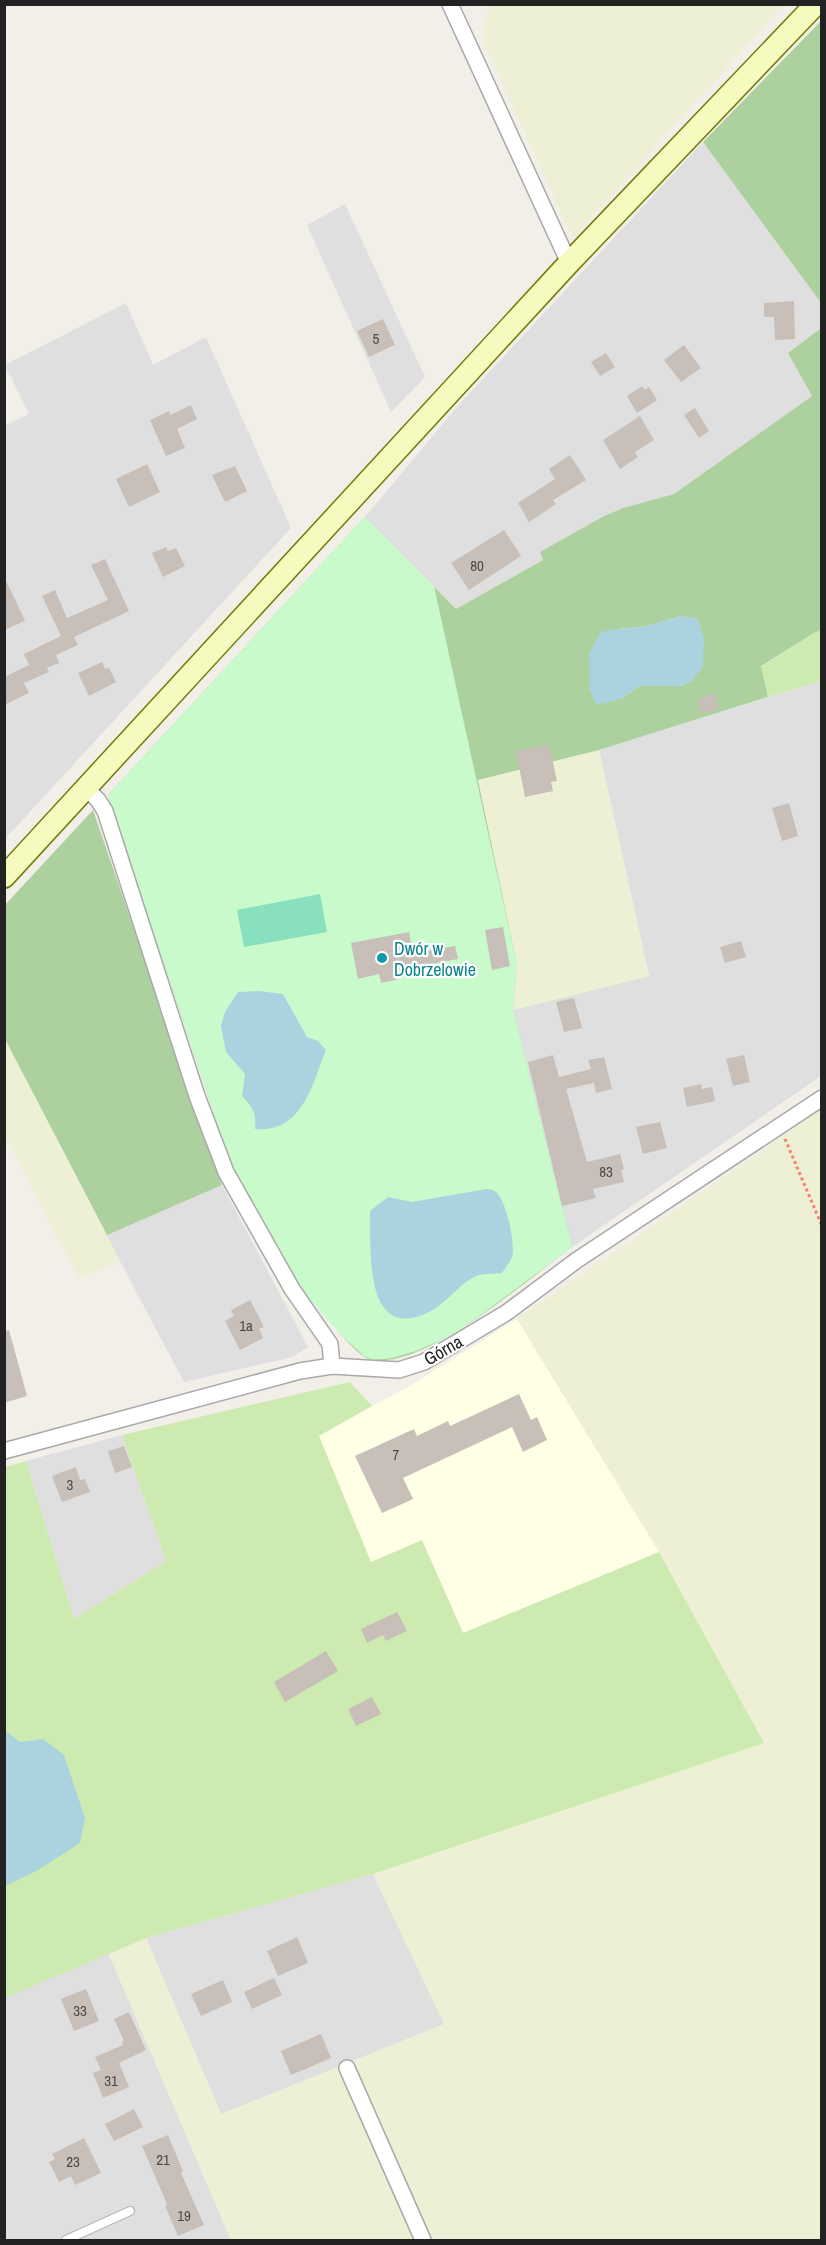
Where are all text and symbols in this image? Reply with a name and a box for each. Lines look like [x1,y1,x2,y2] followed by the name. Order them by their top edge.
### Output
[373,328,380,349] house number: 5
[470,555,484,576] house number: 80
[394,936,476,982] place label: Dwór w Dobrzelowie
[375,951,389,965] marker: Dwór w Dobrzelowie
[599,1161,613,1182] house number: 83
[239,1315,253,1336] house number: 1a
[419,1329,467,1371] street label: Górna
[393,1444,400,1465] house number: 7
[67,1474,74,1495] house number: 3
[73,2000,87,2021] house number: 33
[104,2070,118,2091] house number: 31
[156,2149,170,2170] house number: 21
[66,2151,80,2172] house number: 23
[177,2205,191,2226] house number: 19

